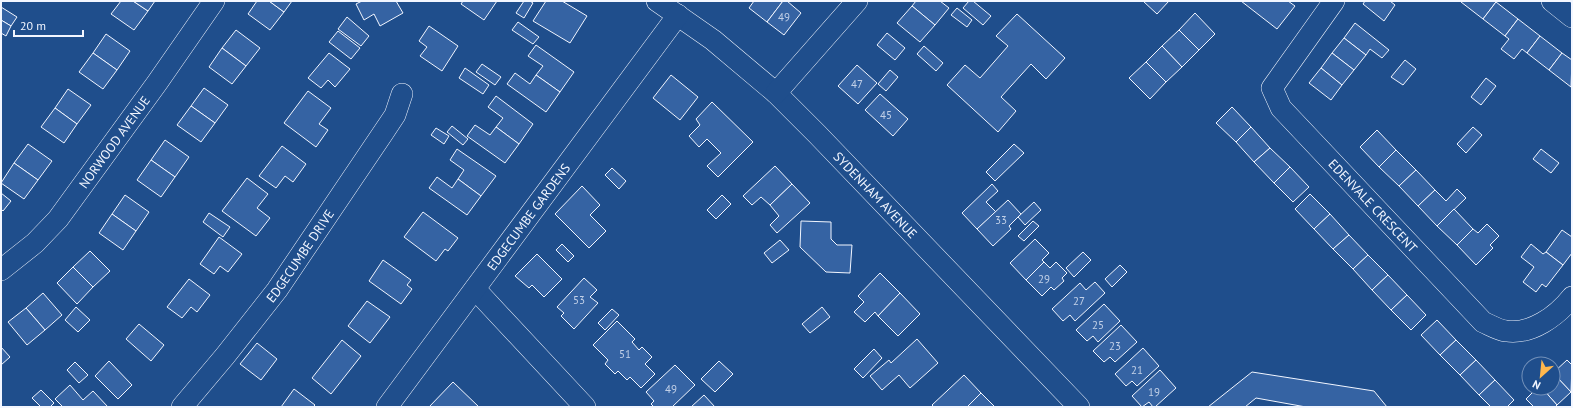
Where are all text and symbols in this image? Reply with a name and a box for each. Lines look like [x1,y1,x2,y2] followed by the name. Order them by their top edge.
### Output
[778,10,790,24] house number: 49
[14,12,83,38] scale bar
[20,18,46,33] text: 20 m
[851,77,863,91] house number: 47
[75,92,153,192] street label: NORWOOD AVENUE
[880,108,892,122] house number: 45
[830,148,921,242] street label: SYDENHAM AVENUE
[1325,155,1421,256] street label: EDENVALE CRESCENT
[483,160,574,274] street label: EDGECUMBE GARDENS
[262,206,338,306] street label: EDGECUMBE DRIVE
[995,213,1007,227] house number: 33
[1038,272,1050,286] house number: 29
[573,293,585,307] house number: 53
[1073,294,1085,308] house number: 27
[1092,318,1104,332] house number: 25
[1109,339,1121,353] house number: 23
[619,347,631,361] house number: 51
[1521,356,1561,396] north arrow
[1131,363,1143,377] house number: 21
[1530,377,1543,393] text: N
[665,382,677,396] house number: 49
[1148,385,1160,399] house number: 19

